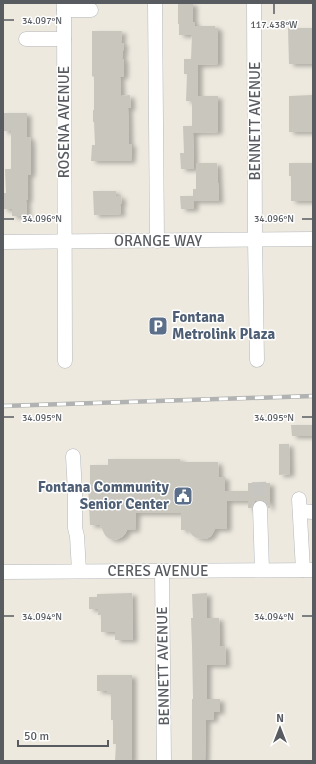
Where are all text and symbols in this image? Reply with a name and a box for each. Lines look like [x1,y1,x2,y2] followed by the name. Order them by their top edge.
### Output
[22,15,62,27] text: 34.097°N
[250,19,298,31] text: 117.438°W
[246,61,264,181] street label: BENNETT AVENUE
[55,66,73,178] street label: ROSENA AVENUE
[22,213,62,225] text: 34.096°N
[254,213,294,225] text: 34.096°N
[114,232,202,250] street label: ORANGE WAY
[172,308,275,343] place label: Fontana Metrolink Plaza
[147,315,169,337] parking icon: Fontana Metrolink Plaza
[22,412,62,424] text: 34.095°N
[254,412,294,424] text: 34.095°N
[38,478,170,513] place label: Fontana Community Senior Center
[172,485,194,507] public building icon: Fontana Community Senior Center
[108,562,208,580] street label: CERES AVENUE
[153,606,173,726] street label: BENNETT AVENUE
[22,611,62,623] text: 34.094°N
[254,611,294,623] text: 34.094°N
[260,708,300,748] north arrow
[276,712,284,725] text: N
[18,722,108,748] scale bar
[24,729,49,744] text: 50 m

